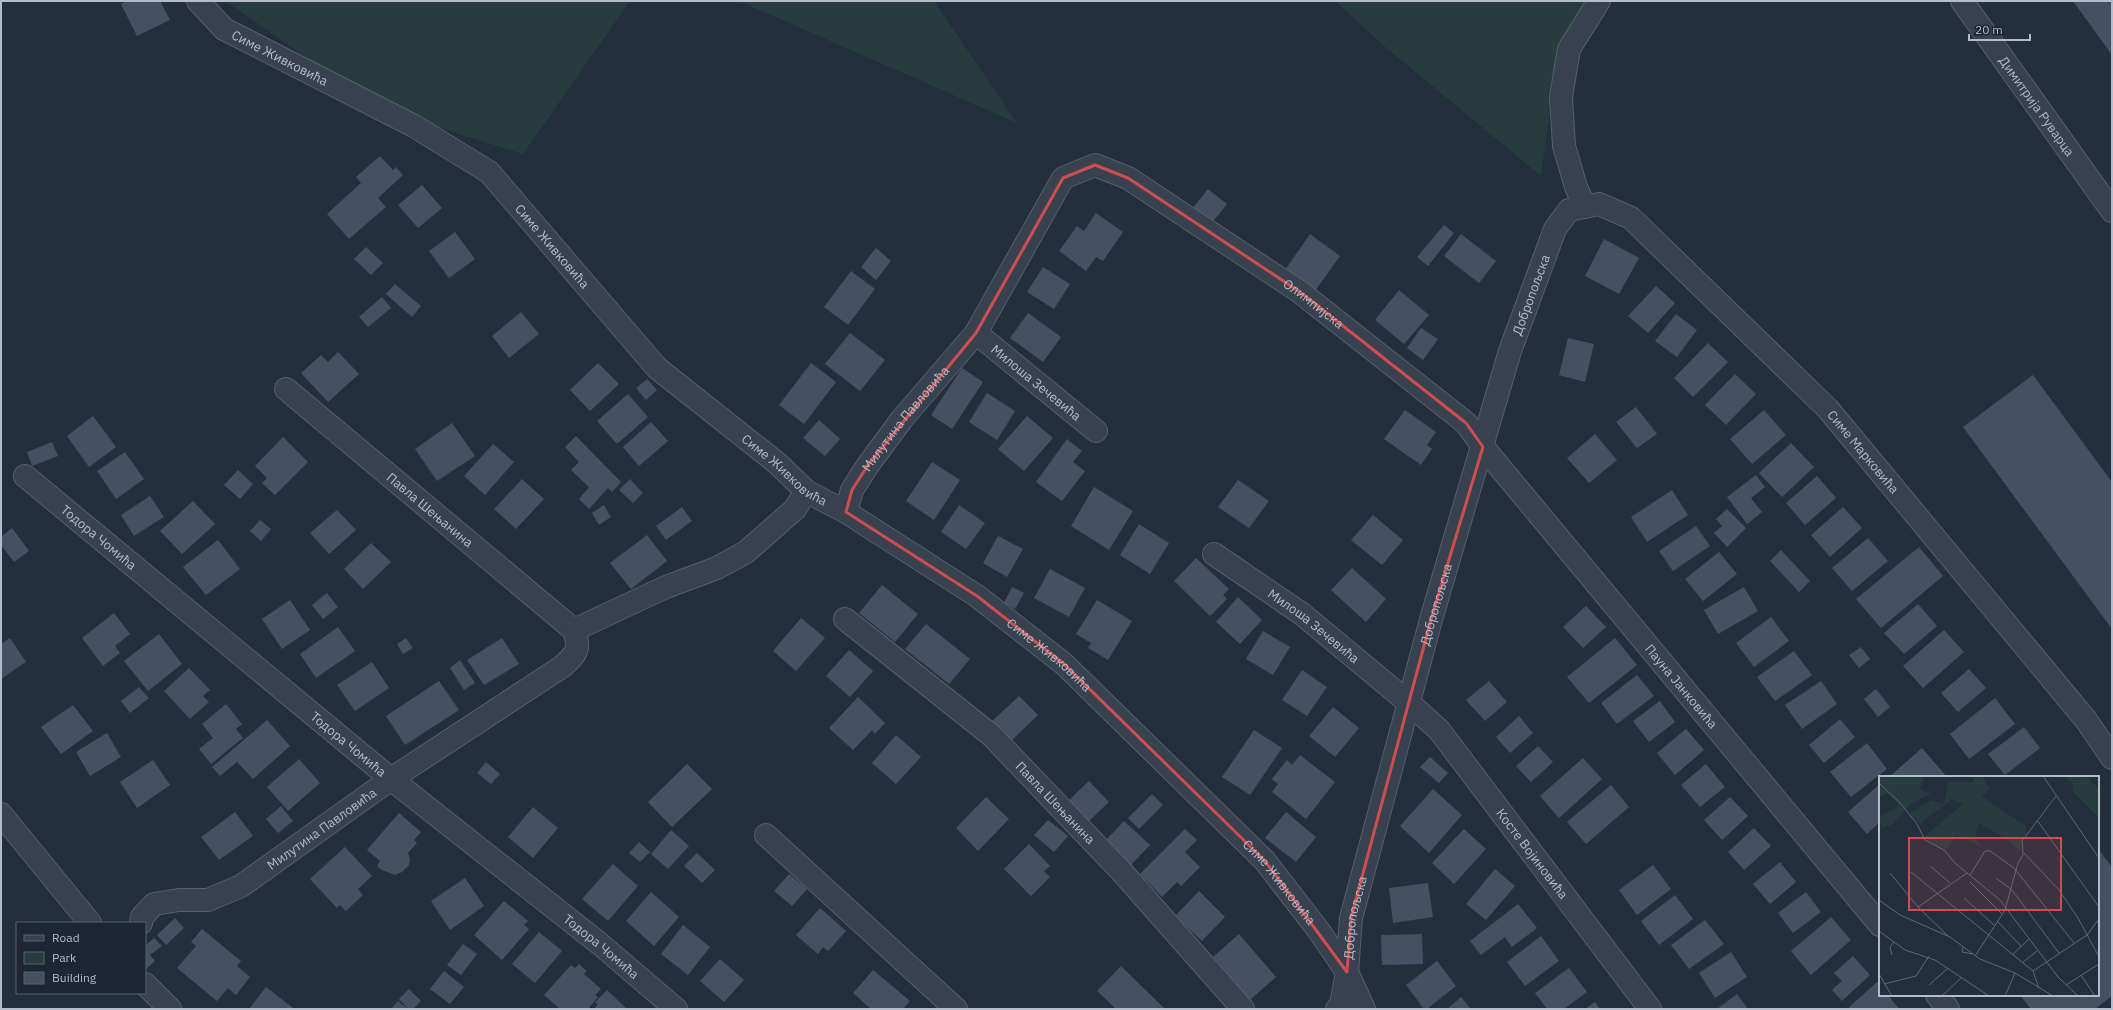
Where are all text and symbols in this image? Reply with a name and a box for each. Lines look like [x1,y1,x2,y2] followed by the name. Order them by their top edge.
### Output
[1969,16,2030,42] scale bar
[1975,22,2003,37] text: 20 m
[229,26,331,89] street label: Симе Живковића
[1995,52,2079,160] street label: Димитрија Руварца
[511,200,593,292] street label: Симе Живковића
[1508,252,1553,337] street label: Добропољска
[1280,275,1348,332] street label: Олимпијска
[988,340,1085,424] street label: Милоша Зечевића
[858,362,953,475] street label: Милутина Павловића
[1824,406,1903,497] street label: Симе Марковића
[738,430,830,509] street label: Симе Живковића
[383,469,477,551] street label: Павла Шењанина
[58,501,140,574] street label: Тодора Чомића
[1416,561,1456,647] street label: Добропољска
[1265,585,1363,667] street label: Милоша Зечевића
[1003,614,1096,695] street label: Симе Живковића
[1642,640,1722,732] street label: Пауна Јанковића
[307,708,390,780] street label: Тодора Чомића
[1012,758,1099,847] street label: Павла Шењанина
[1879,776,2099,996] inset map
[263,784,380,873] street label: Милутина Павловића
[1493,805,1572,902] street label: Косте Војиновића
[1239,836,1320,928] street label: Симе Живковића
[1339,874,1370,960] street label: Добропољска
[560,910,643,982] street label: Тодора Чомића
[16,922,146,994] legend
[52,930,80,945] text: Road
[52,950,77,965] text: Park
[52,970,97,985] text: Building

